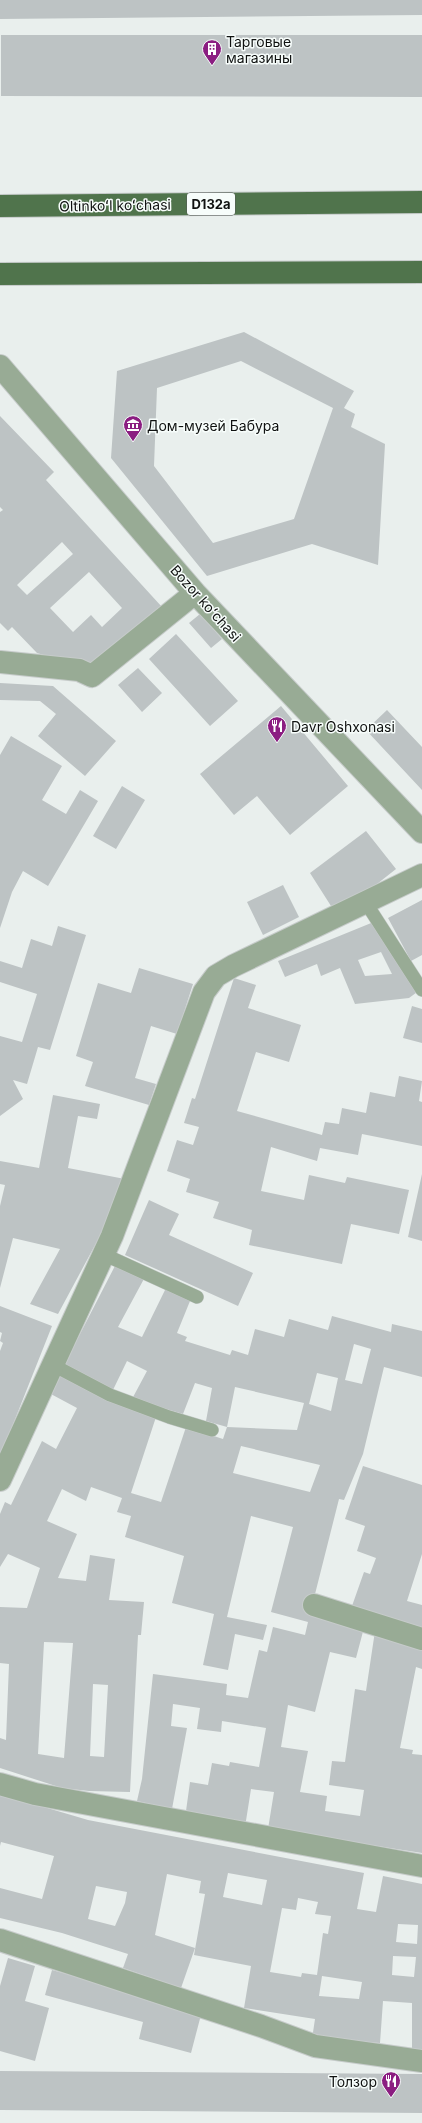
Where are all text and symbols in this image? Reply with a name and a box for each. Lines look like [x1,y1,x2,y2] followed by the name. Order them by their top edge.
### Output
[226,33,292,66] place label: Тарговые магазины
[201,38,223,66] building icon: Тарговые магазины
[187,193,235,215] road number: D132a
[59,196,171,214] street label: Oltinkoʻl koʻchasi
[122,414,144,442] museum icon: Дом-музей Бабура
[147,417,279,434] place label: Дом-музей Бабура
[167,561,245,645] street label: Bozor koʻchasi
[266,715,288,743] restaurant icon: Davr Oshxonasi
[291,718,395,735] place label: Davr Oshxonasi
[380,2070,402,2098] restaurant icon: Толзор
[329,2073,377,2090] place label: Толзор

